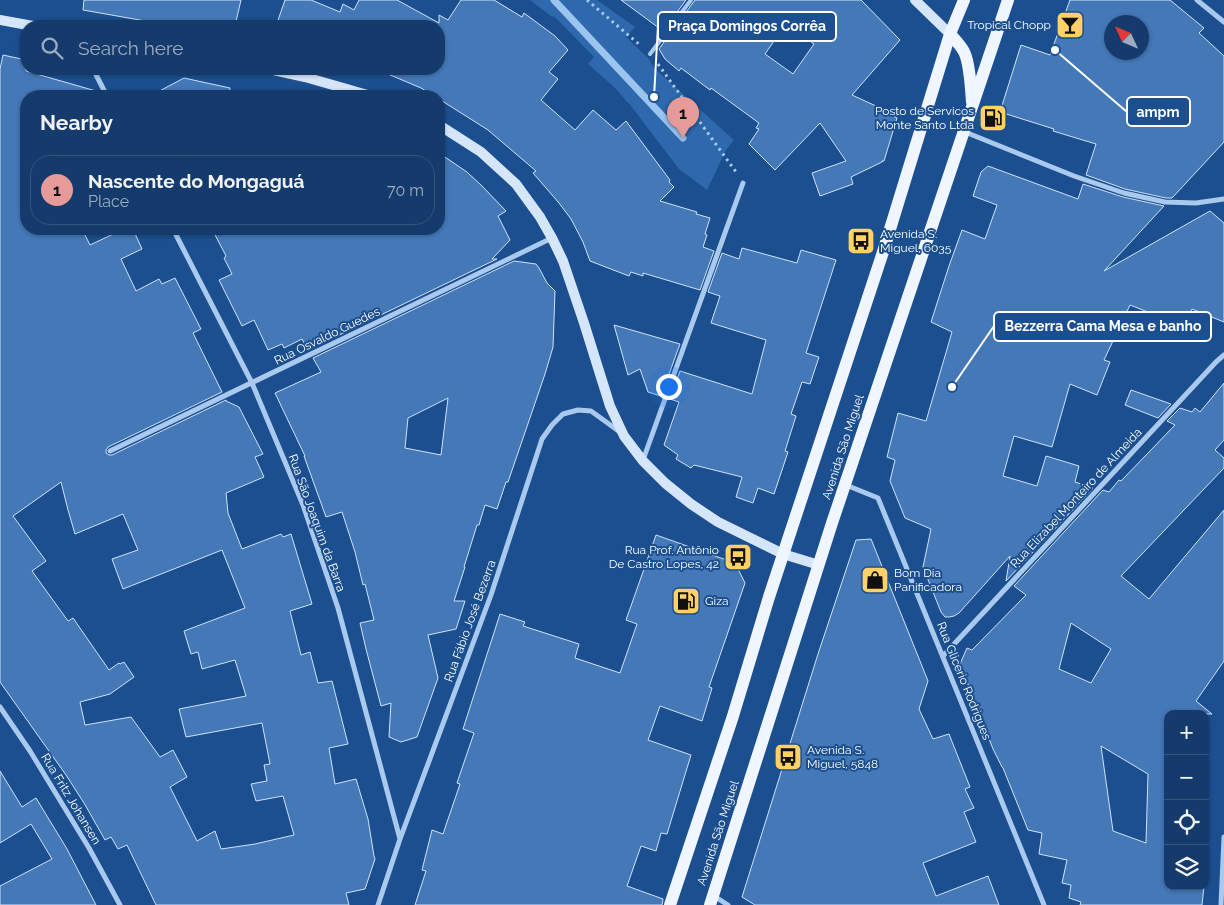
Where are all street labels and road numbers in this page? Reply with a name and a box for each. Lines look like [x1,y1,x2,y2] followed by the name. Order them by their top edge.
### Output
[272,304,382,368] street label: Rua Osvaldo Guedes
[819,392,867,501] street label: Avenida São Miguel
[1007,425,1145,571] street label: Rua Elizabel Monteiro de Almeida
[286,452,348,594] street label: Rua São Joaquim da Barra
[441,558,499,684] street label: Rua Fábio José Bezerra
[934,620,994,742] street label: Rua Glicerio Rodrigues
[38,751,104,847] street label: Rua Fritz Johansen
[694,778,742,887] street label: Avenida São Miguel

